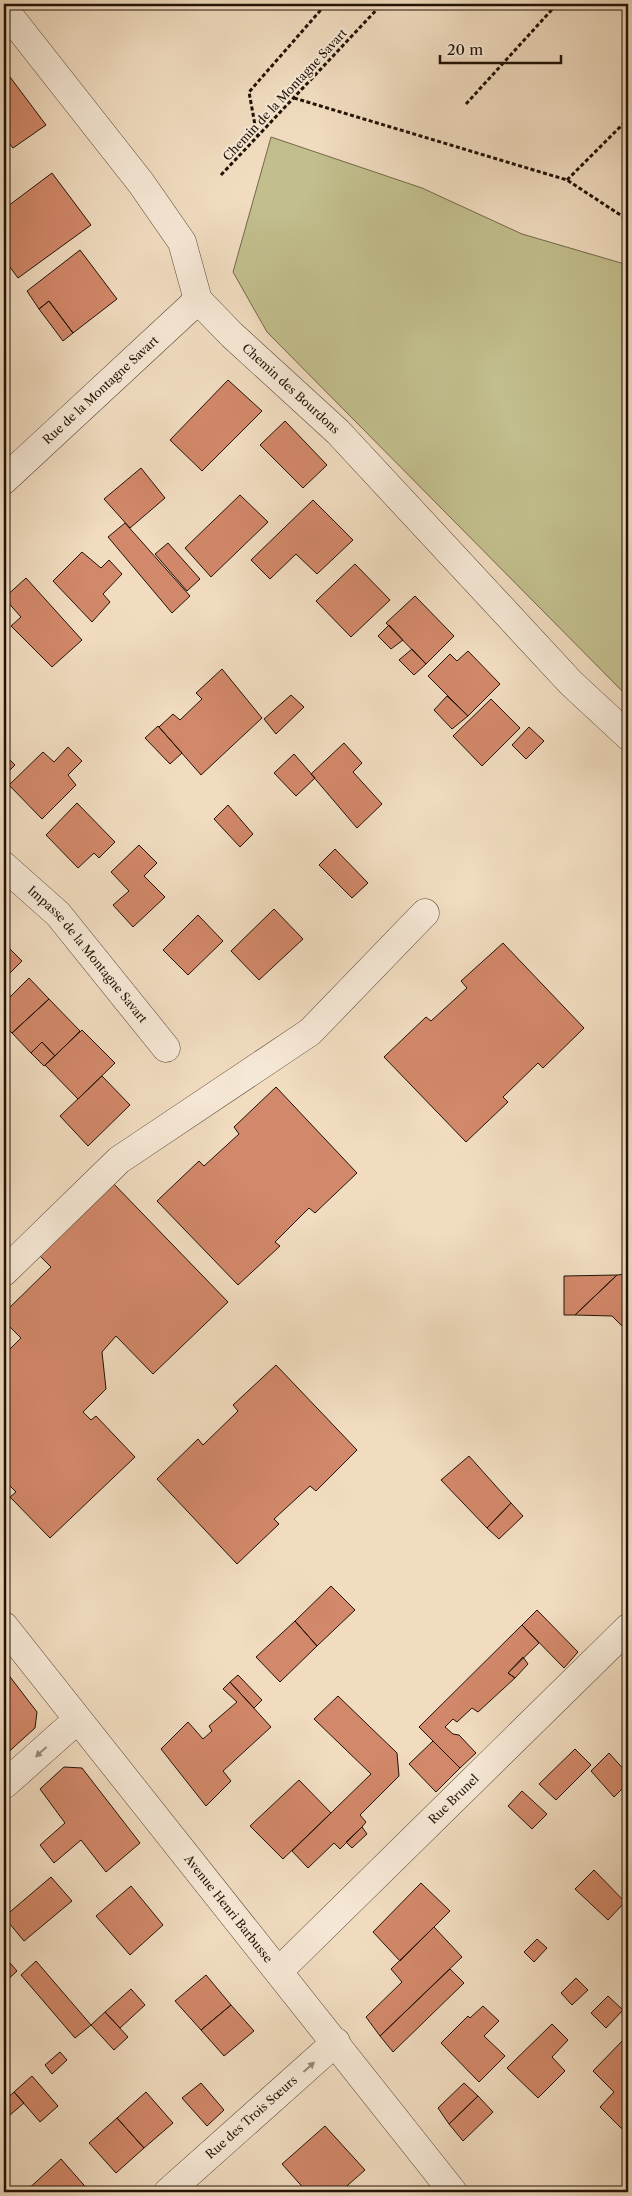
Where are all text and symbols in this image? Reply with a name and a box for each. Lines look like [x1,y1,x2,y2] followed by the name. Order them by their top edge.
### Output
[219,25,350,164] street label: Chemin de la Montagne Savart
[440,32,561,64] scale bar
[447,40,483,59] text: 20 m
[39,332,162,447] street label: Rue de la Montagne Savart
[239,340,343,437] street label: Chemin des Bourdons
[25,883,151,1026] street label: Impasse de la Montagne Savart
[35,1746,47,1758] one-way arrow
[425,1771,482,1827] street label: Rue Brunel
[181,1851,276,1966] street label: Avenue Henri Barbusse
[302,2061,314,2073] one-way arrow
[202,2072,300,2162] street label: Rue des Trois Sœurs

